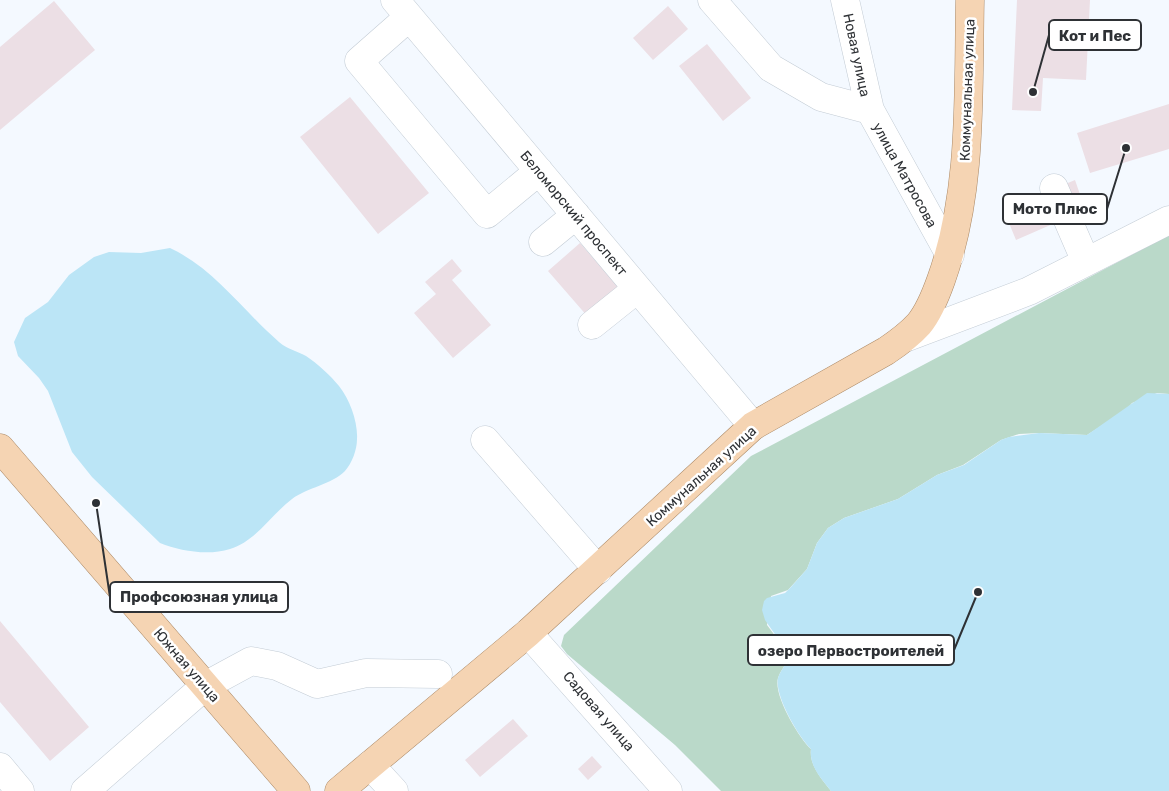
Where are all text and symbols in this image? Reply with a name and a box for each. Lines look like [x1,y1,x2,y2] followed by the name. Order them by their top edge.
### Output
[839,12,874,98] street label: Новая улица
[957,19,978,161] street label: Коммунальная улица
[1049,20,1141,50] callout: Кот и Пес
[1059,27,1131,45] text: Кот и Пес
[869,120,940,231] street label: улица Матросова
[516,147,631,279] street label: Беломорский проспект
[1003,194,1107,224] callout: Мото Плюс
[1013,200,1097,218] text: Мото Плюс
[643,422,760,530] street label: Коммунальная улица
[110,582,288,612] callout: Профсоюзная улица
[120,588,278,606] text: Профсоюзная улица
[150,625,223,706] street label: Южная улица
[748,635,954,665] callout: озеро Первостроителей
[758,642,944,660] text: озеро Первостроителей
[559,668,638,755] street label: Садовая улица

